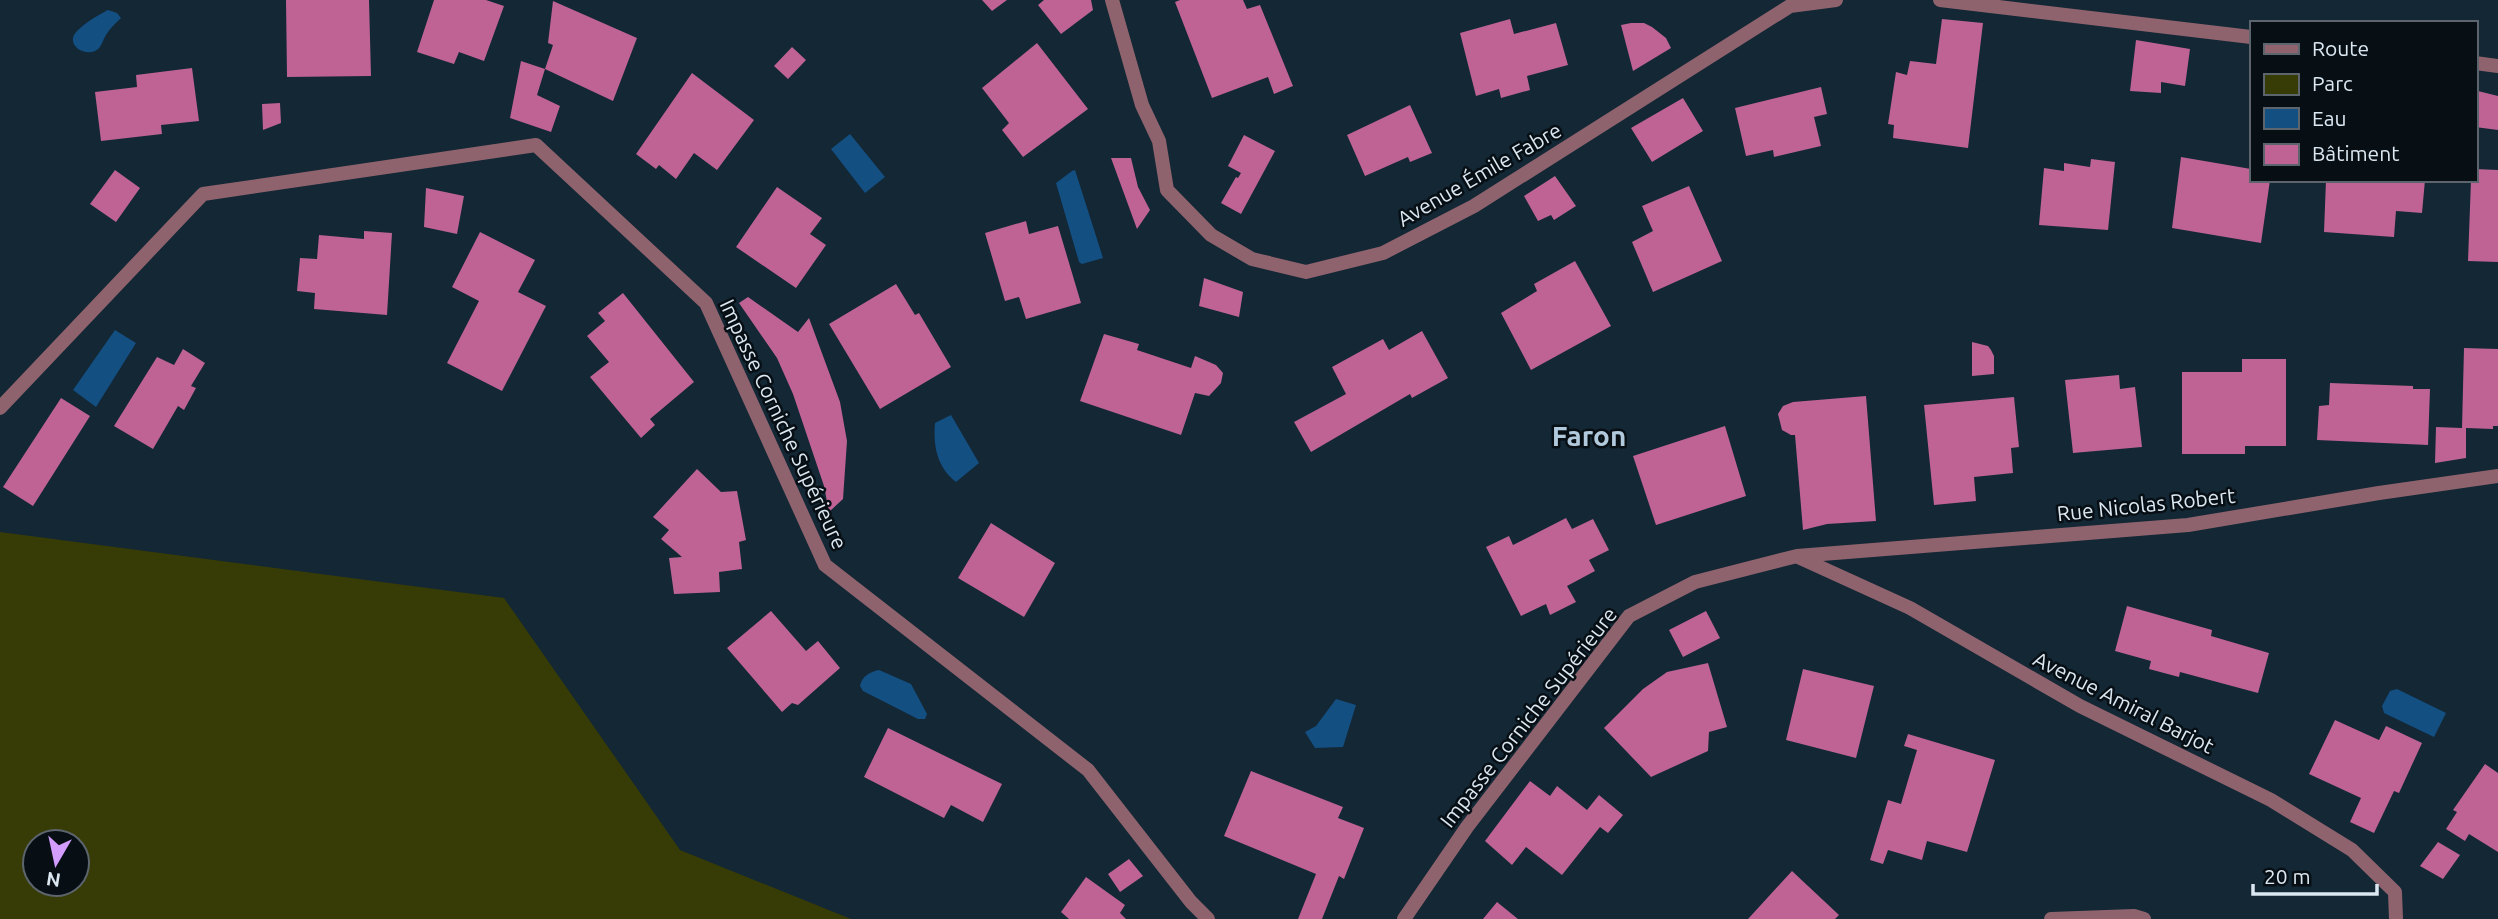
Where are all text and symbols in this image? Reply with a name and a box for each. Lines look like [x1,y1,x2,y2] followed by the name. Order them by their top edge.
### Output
[2250,21,2477,182] legend
[2312,36,2369,60] text: Route
[2312,71,2353,95] text: Parc
[2312,106,2347,130] text: Eau
[1393,117,1565,231] street label: Avenue Émile Fabre
[2312,141,2399,165] text: Bâtiment
[716,295,852,553] street label: Impasse Corniche Supérieure
[1552,420,1626,451] district label: Faron
[2056,483,2236,525] street label: Rue Nicolas Robert
[1435,602,1621,832] street label: Impasse Corniche Supérieure
[2030,646,2218,758] street label: Avenue Amiral Barjot
[21,828,91,898] north arrow
[2253,852,2377,896] scale bar
[2264,864,2311,888] text: 20 m
[45,868,62,892] text: N

